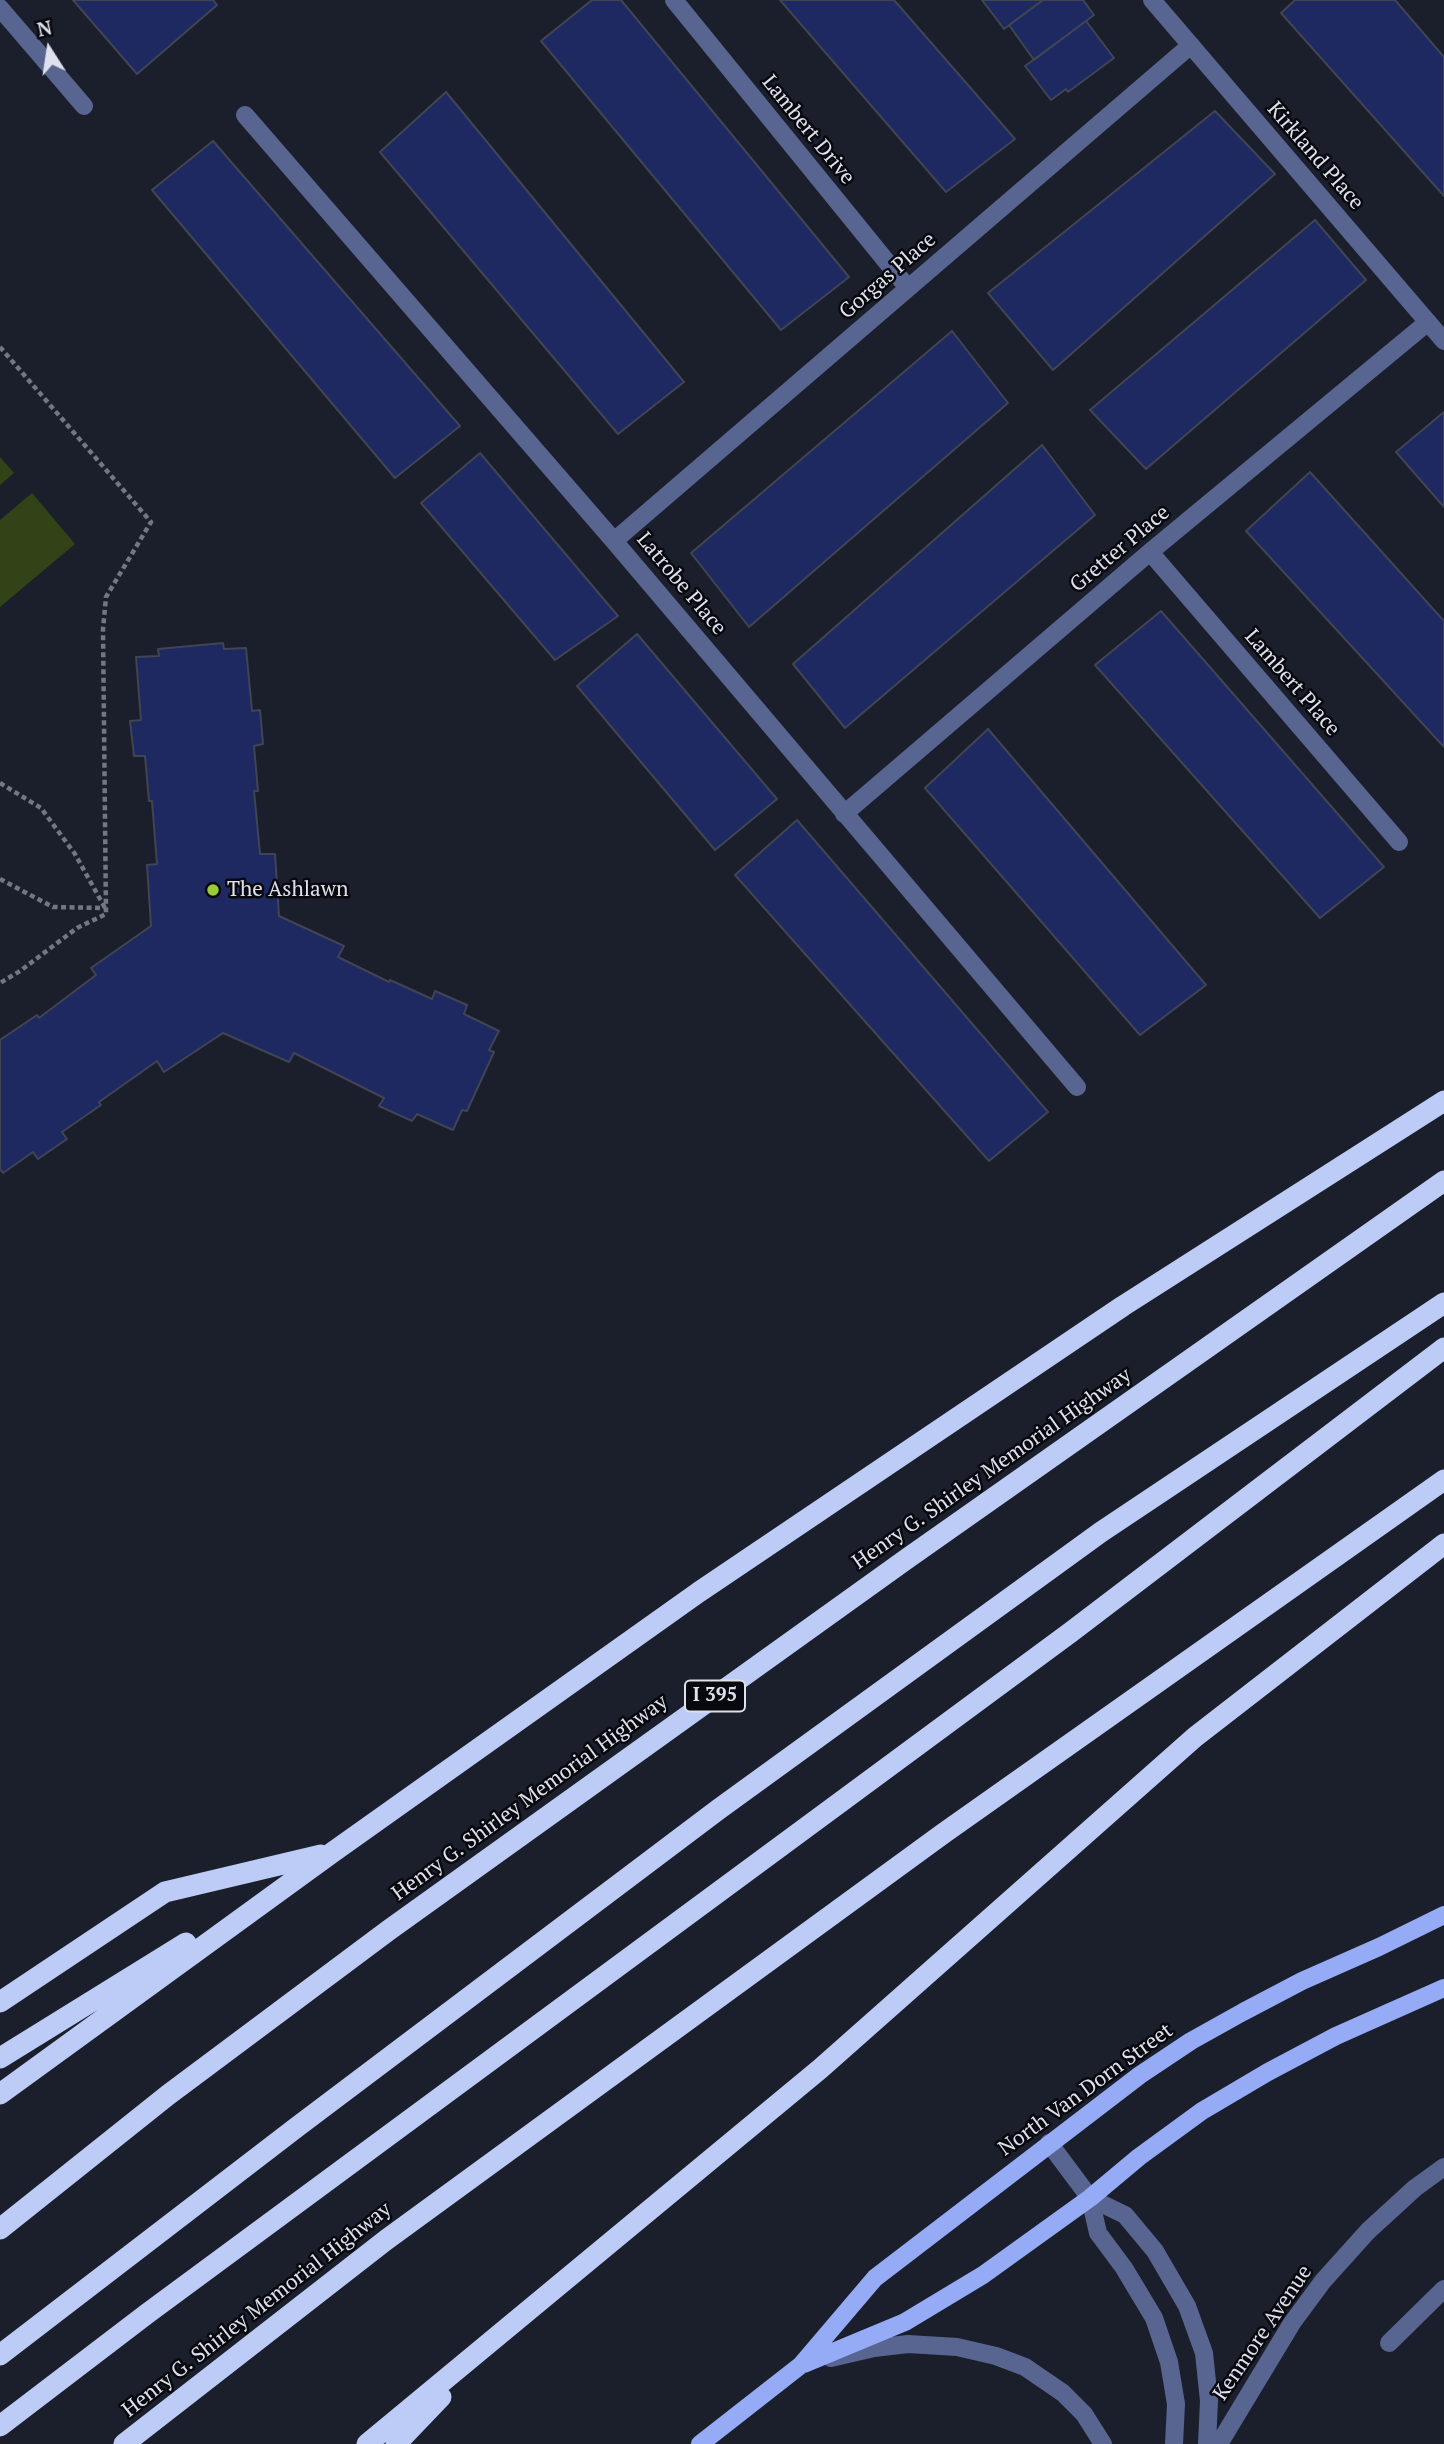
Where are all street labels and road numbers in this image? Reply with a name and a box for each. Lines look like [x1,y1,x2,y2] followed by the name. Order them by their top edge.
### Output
[756,70,860,190] street label: Lambert Drive
[1261,97,1369,215] street label: Kirkland Place
[835,227,941,325] street label: Gorgas Place
[1065,500,1175,598] street label: Gretter Place
[631,528,731,640] street label: Latrobe Place
[1239,625,1345,741] street label: Lambert Place
[848,1363,1136,1575] street label: Henry G. Shirley Memorial Highway
[685,1680,745,1712] road number: I 395
[387,1690,673,1906] street label: Henry G. Shirley Memorial Highway
[994,2018,1178,2162] street label: North Van Dorn Street
[117,2197,397,2423] street label: Henry G. Shirley Memorial Highway
[1208,2261,1318,2405] street label: Kenmore Avenue

